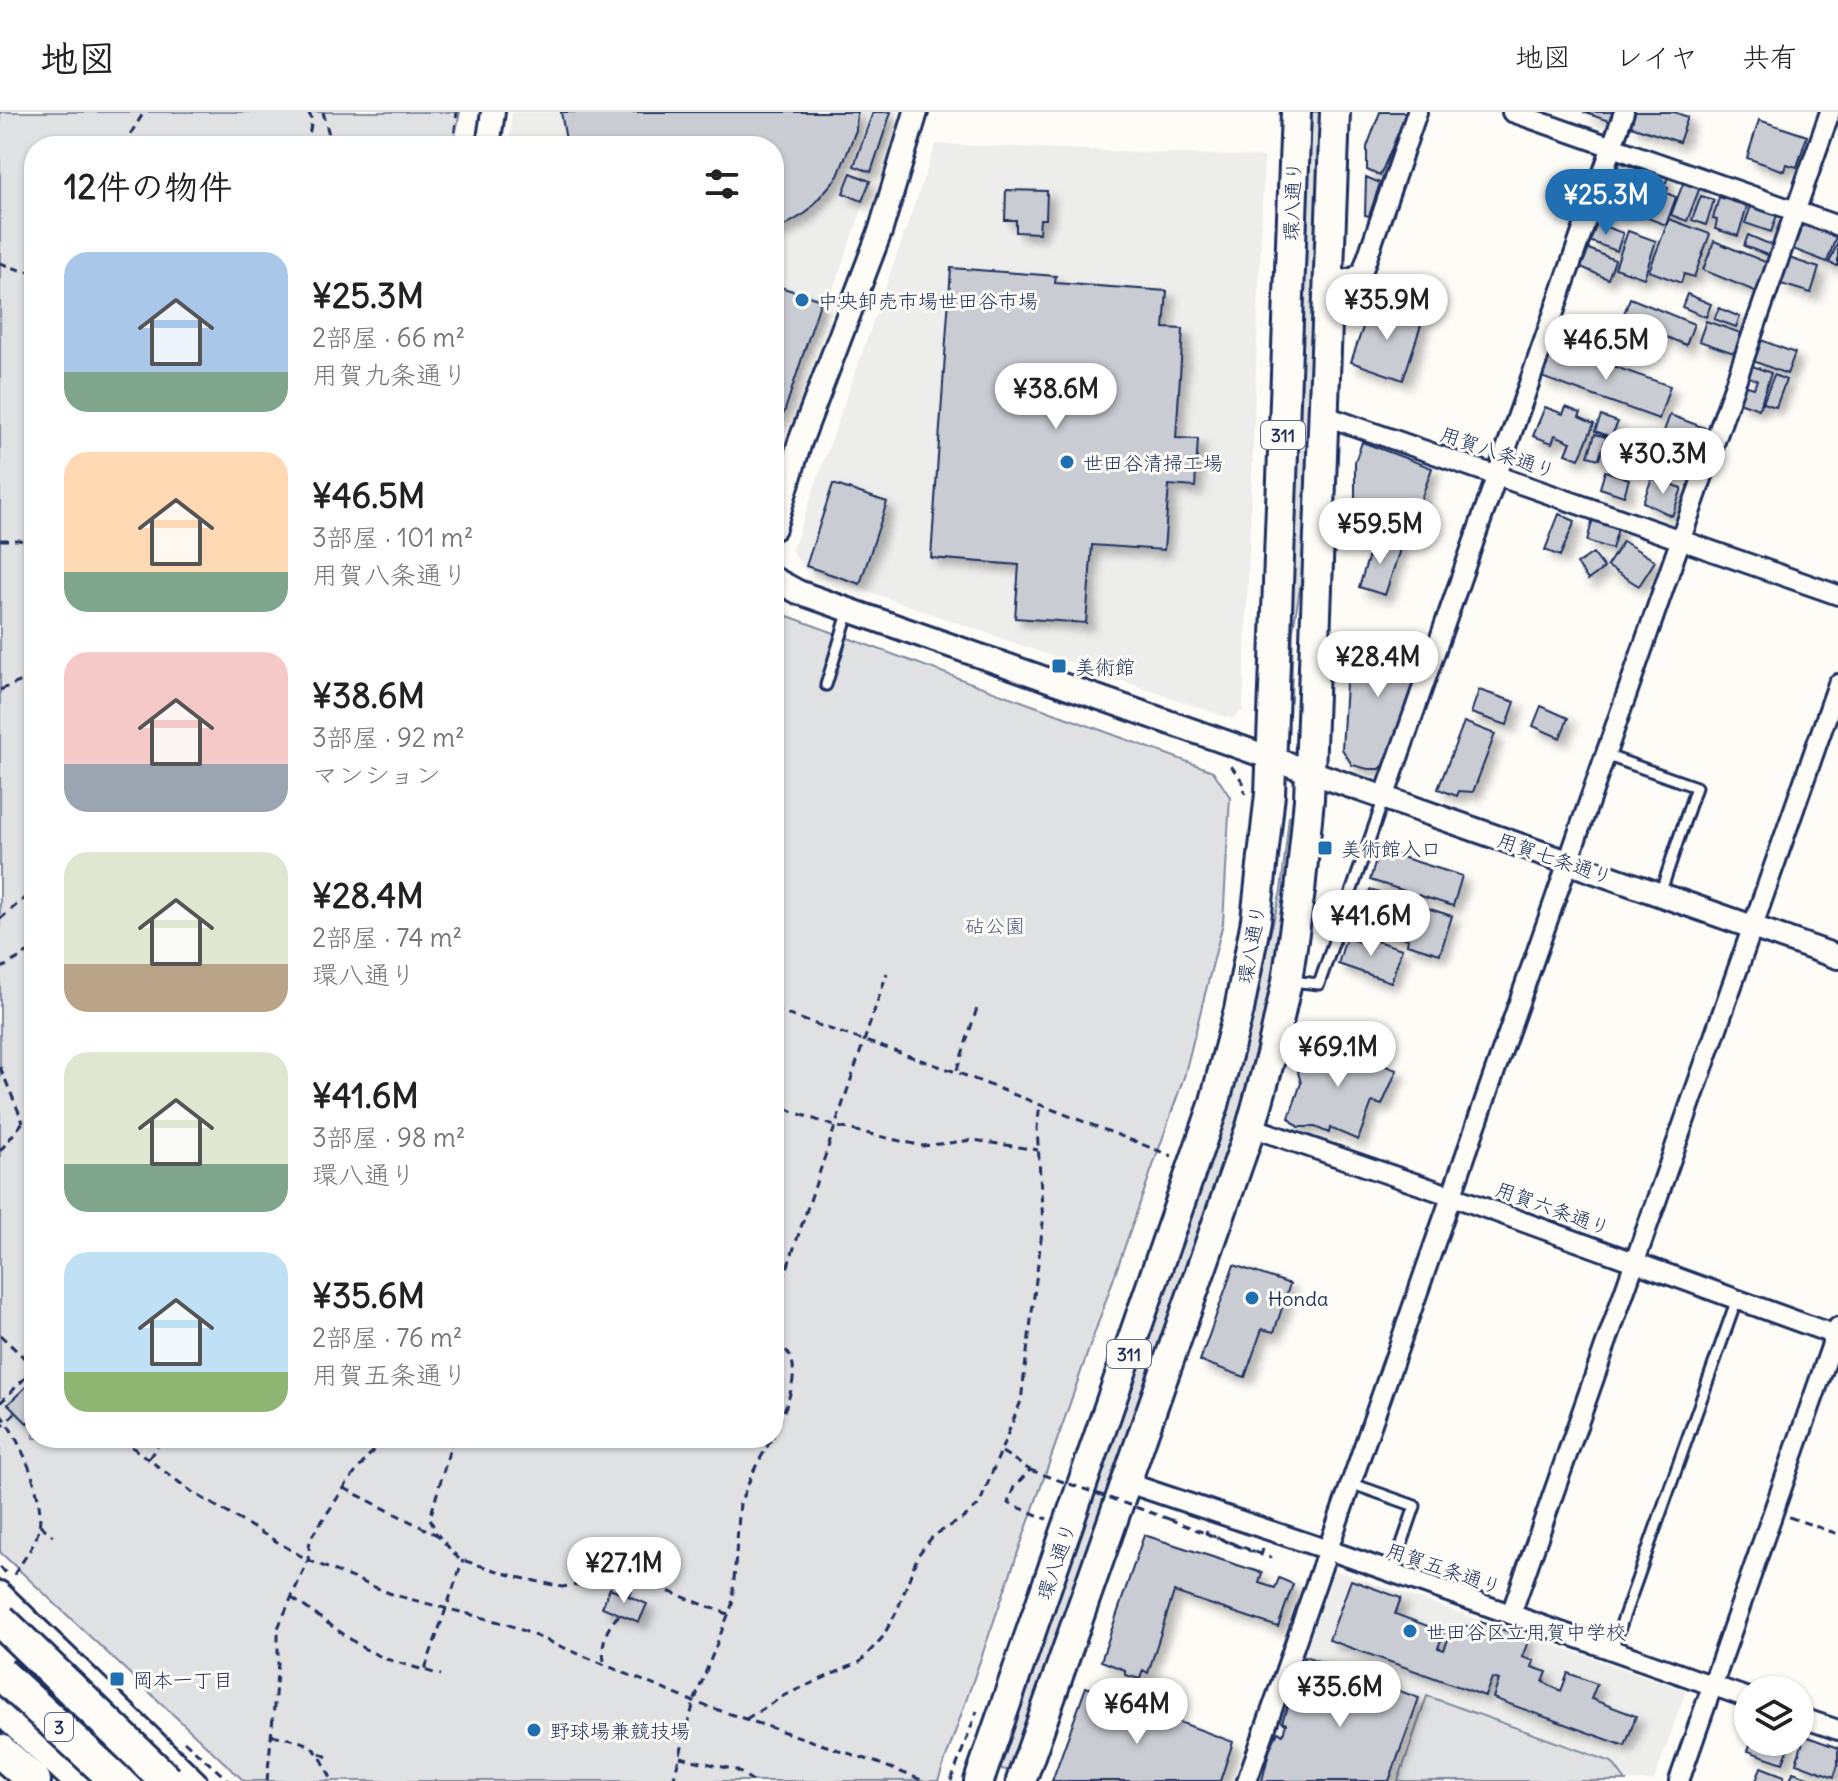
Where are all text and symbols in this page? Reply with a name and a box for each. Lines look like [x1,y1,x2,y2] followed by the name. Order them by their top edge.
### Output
[40,35,116,82] text: 地図
[1515,39,1571,75] text: 地図
[1615,39,1698,75] text: レイヤ
[1742,39,1798,75] text: 共有
[1278,161,1306,241] street label: 環八通り
[700,162,744,206] icon: filters
[64,165,232,208] text: 12件の物件
[1541,169,1671,237] pin: ¥25.3M
[1563,178,1649,211] text: ¥25.3M
[312,274,424,317] text: ¥25.3M
[1322,274,1452,342] pin: ¥35.9M
[1344,283,1430,316] text: ¥35.9M
[128,284,224,380] icon: home
[818,288,1038,313] place label: 中央卸売市場世田谷市場
[793,291,811,309] marker: 中央卸売市場世田谷市場
[1541,314,1671,382] pin: ¥46.5M
[312,321,465,354] text: 2部屋 · 66 m²
[1563,323,1649,356] text: ¥46.5M
[312,358,468,391] text: 用賀九条通り
[991,363,1121,431] pin: ¥38.6M
[1013,372,1099,405] text: ¥38.6M
[1261,421,1305,449] road number: 311
[1437,421,1559,483] street label: 用賀八条通り
[1598,428,1728,496] pin: ¥30.3M
[1619,437,1707,470] text: ¥30.3M
[1083,450,1223,475] place label: 世田谷清掃工場
[1058,453,1076,471] marker: 世田谷清掃工場
[312,474,425,517] text: ¥46.5M
[128,484,224,580] icon: home
[1315,498,1445,566] pin: ¥59.5M
[1337,507,1423,540] text: ¥59.5M
[312,521,473,554] text: 3部屋 · 101 m²
[312,558,468,591] text: 用賀八条通り
[1313,631,1443,699] pin: ¥28.4M
[1335,640,1421,673] text: ¥28.4M
[1075,654,1135,679] place label: 美術館
[1050,657,1068,675] marker: 美術館
[312,674,425,717] text: ¥38.6M
[128,684,224,780] icon: home
[312,721,465,754] text: 3部屋 · 92 m²
[312,758,441,791] text: マンション
[1494,827,1616,889] street label: 用賀七条通り
[1341,836,1441,861] place label: 美術館入口
[1316,839,1334,857] marker: 美術館入口
[312,874,424,917] text: ¥28.4M
[128,884,224,980] icon: home
[1306,890,1436,958] pin: ¥41.6M
[1330,899,1412,932] text: ¥41.6M
[1232,902,1270,986] street label: 環八通り
[965,913,1025,938] park label: 砧公園
[312,921,462,954] text: 2部屋 · 74 m²
[312,958,416,991] text: 環八通り
[1273,1021,1403,1089] pin: ¥69.1M
[1298,1030,1378,1063] text: ¥69.1M
[312,1074,419,1117] text: ¥41.6M
[128,1084,224,1180] icon: home
[312,1121,466,1154] text: 3部屋 · 98 m²
[312,1158,416,1191] text: 環八通り
[1492,1176,1614,1240] street label: 用賀六条通り
[312,1274,425,1317] text: ¥35.6M
[128,1284,224,1380] icon: home
[1268,1286,1328,1311] place label: Honda
[1243,1289,1261,1307] marker: Honda
[312,1321,463,1354] text: 2部屋 · 76 m²
[1107,1340,1151,1368] road number: 311
[312,1358,468,1391] text: 用賀五条通り
[1031,1519,1081,1603] street label: 環八通り
[559,1537,689,1605] pin: ¥27.1M
[1383,1537,1505,1599] street label: 用賀五条通り
[585,1546,663,1579] text: ¥27.1M
[1426,1619,1626,1644] place label: 世田谷区立用賀中学校
[1401,1622,1419,1640] marker: 世田谷区立用賀中学校
[1275,1661,1405,1729] pin: ¥35.6M
[133,1667,233,1692] place label: 岡本一丁目
[108,1670,126,1688] marker: 岡本一丁目
[1297,1670,1383,1703] text: ¥35.6M
[1734,1676,1814,1756] map controls
[1734,1676,1814,1756] button: layers
[1090,1678,1184,1746] pin: ¥64M
[1104,1687,1170,1720] text: ¥64M
[45,1713,73,1741] road number: 3
[550,1718,690,1743] place label: 野球場兼競技場
[525,1721,543,1739] marker: 野球場兼競技場

